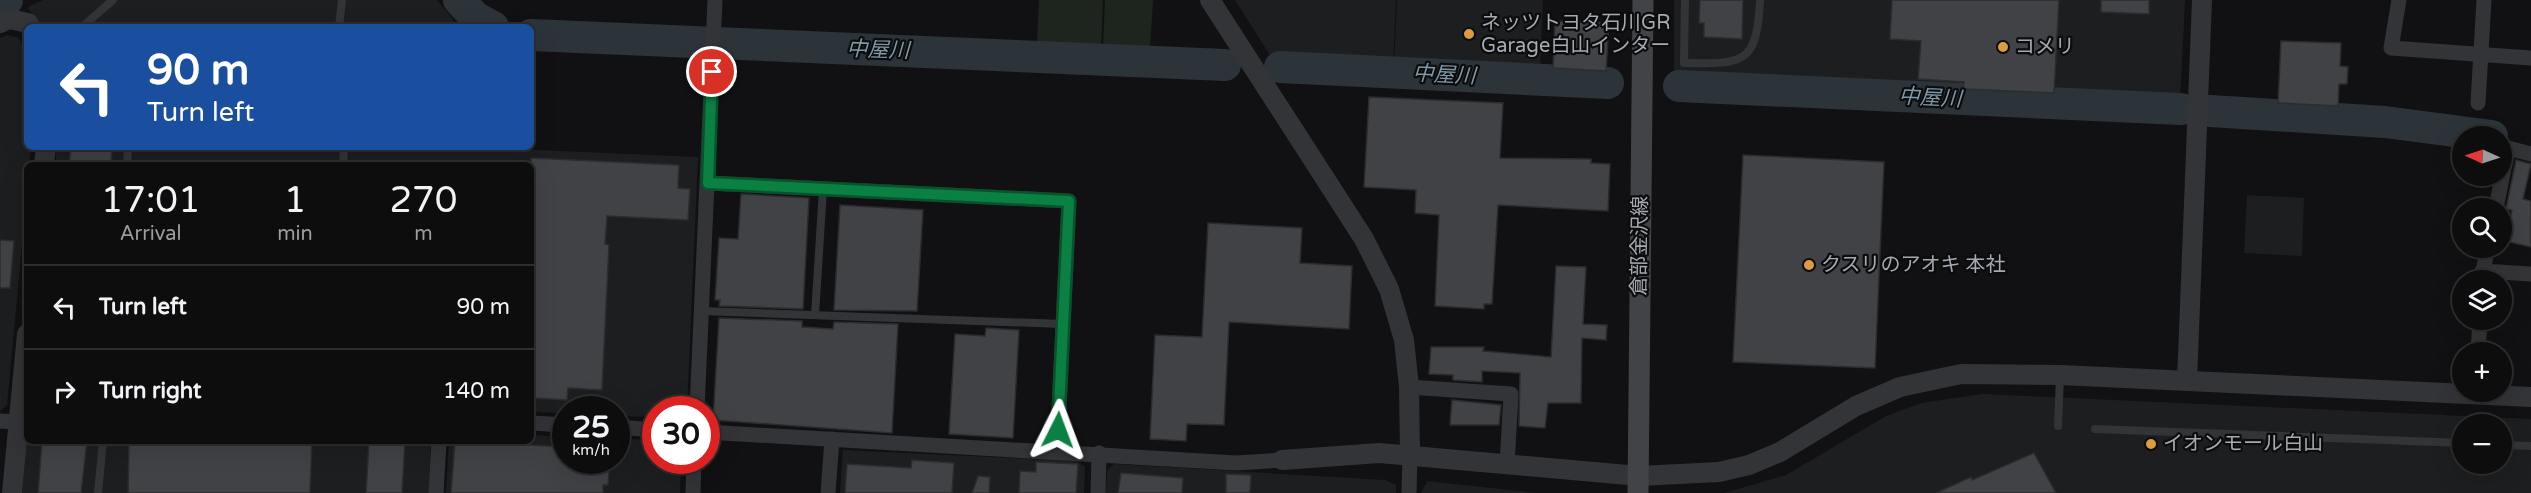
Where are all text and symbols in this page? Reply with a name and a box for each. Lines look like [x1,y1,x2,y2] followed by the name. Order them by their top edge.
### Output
[1481,11,1670,58] place label: ネッツトヨタ石川GR Garage白山インター
[1462,27,1476,41] marker: ネッツトヨタ石川GR Garage白山インター
[2015,35,2075,59] place label: コメリ
[846,36,912,64] water label: 中屋川
[1996,40,2010,54] marker: コメリ
[147,45,249,96] text: 90 m
[686,46,737,97] pin
[48,48,126,126] icon: left
[695,55,728,88] icon: arrive
[1412,61,1478,89] water label: 中屋川
[1898,84,1964,112] water label: 中屋川
[147,96,254,129] text: Turn left
[2452,126,2512,186] north arrow
[2452,126,2512,474] map controls
[101,179,201,222] text: 17:01
[284,179,306,222] text: 1
[389,179,457,222] text: 270
[1627,196,1653,296] street label: 倉部金沢線
[2452,198,2512,258] button: search
[120,222,182,246] text: Arrival
[277,222,313,246] text: min
[414,222,433,246] text: m
[1821,253,2006,277] place label: クスリのアオキ 本社
[1802,258,1816,272] marker: クスリのアオキ 本社
[2452,270,2512,330] button: layers
[48,291,81,324] icon: left
[99,294,187,320] text: Turn left
[456,294,510,320] text: 90 m
[2452,342,2512,402] button: +
[48,375,81,408] icon: right
[99,378,201,404] text: Turn right
[443,378,510,404] text: 140 m
[642,396,720,474] speed limit sign: 30
[1026,398,1090,462] position arrow
[572,409,610,446] text: 25
[2452,414,2512,474] button: −
[2163,432,2323,456] place label: イオンモール白山
[2144,437,2158,451] marker: イオンモール白山
[572,441,610,459] text: km/h

